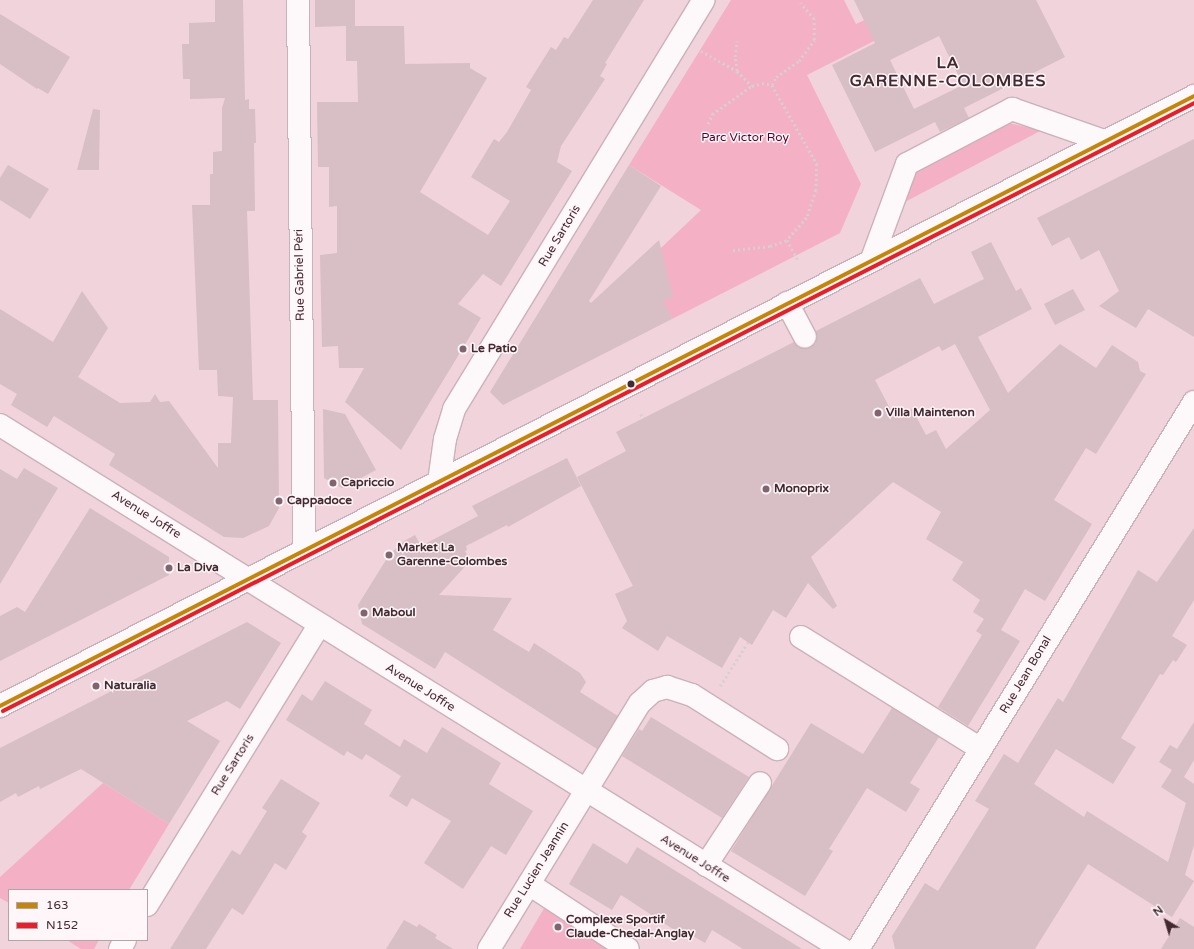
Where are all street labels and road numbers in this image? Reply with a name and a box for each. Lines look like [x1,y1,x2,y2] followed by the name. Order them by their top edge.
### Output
[536,202,584,270] street label: Rue Sartoris
[292,229,308,321] street label: Rue Gabriel Péri
[109,488,183,542] street label: Avenue Joffre
[997,634,1055,716] street label: Rue Jean Bonal
[383,661,457,715] street label: Avenue Joffre
[208,732,258,798] street label: Rue Sartoris
[502,819,572,921] street label: Rue Lucien Jeannin
[658,832,732,886] street label: Avenue Joffre

